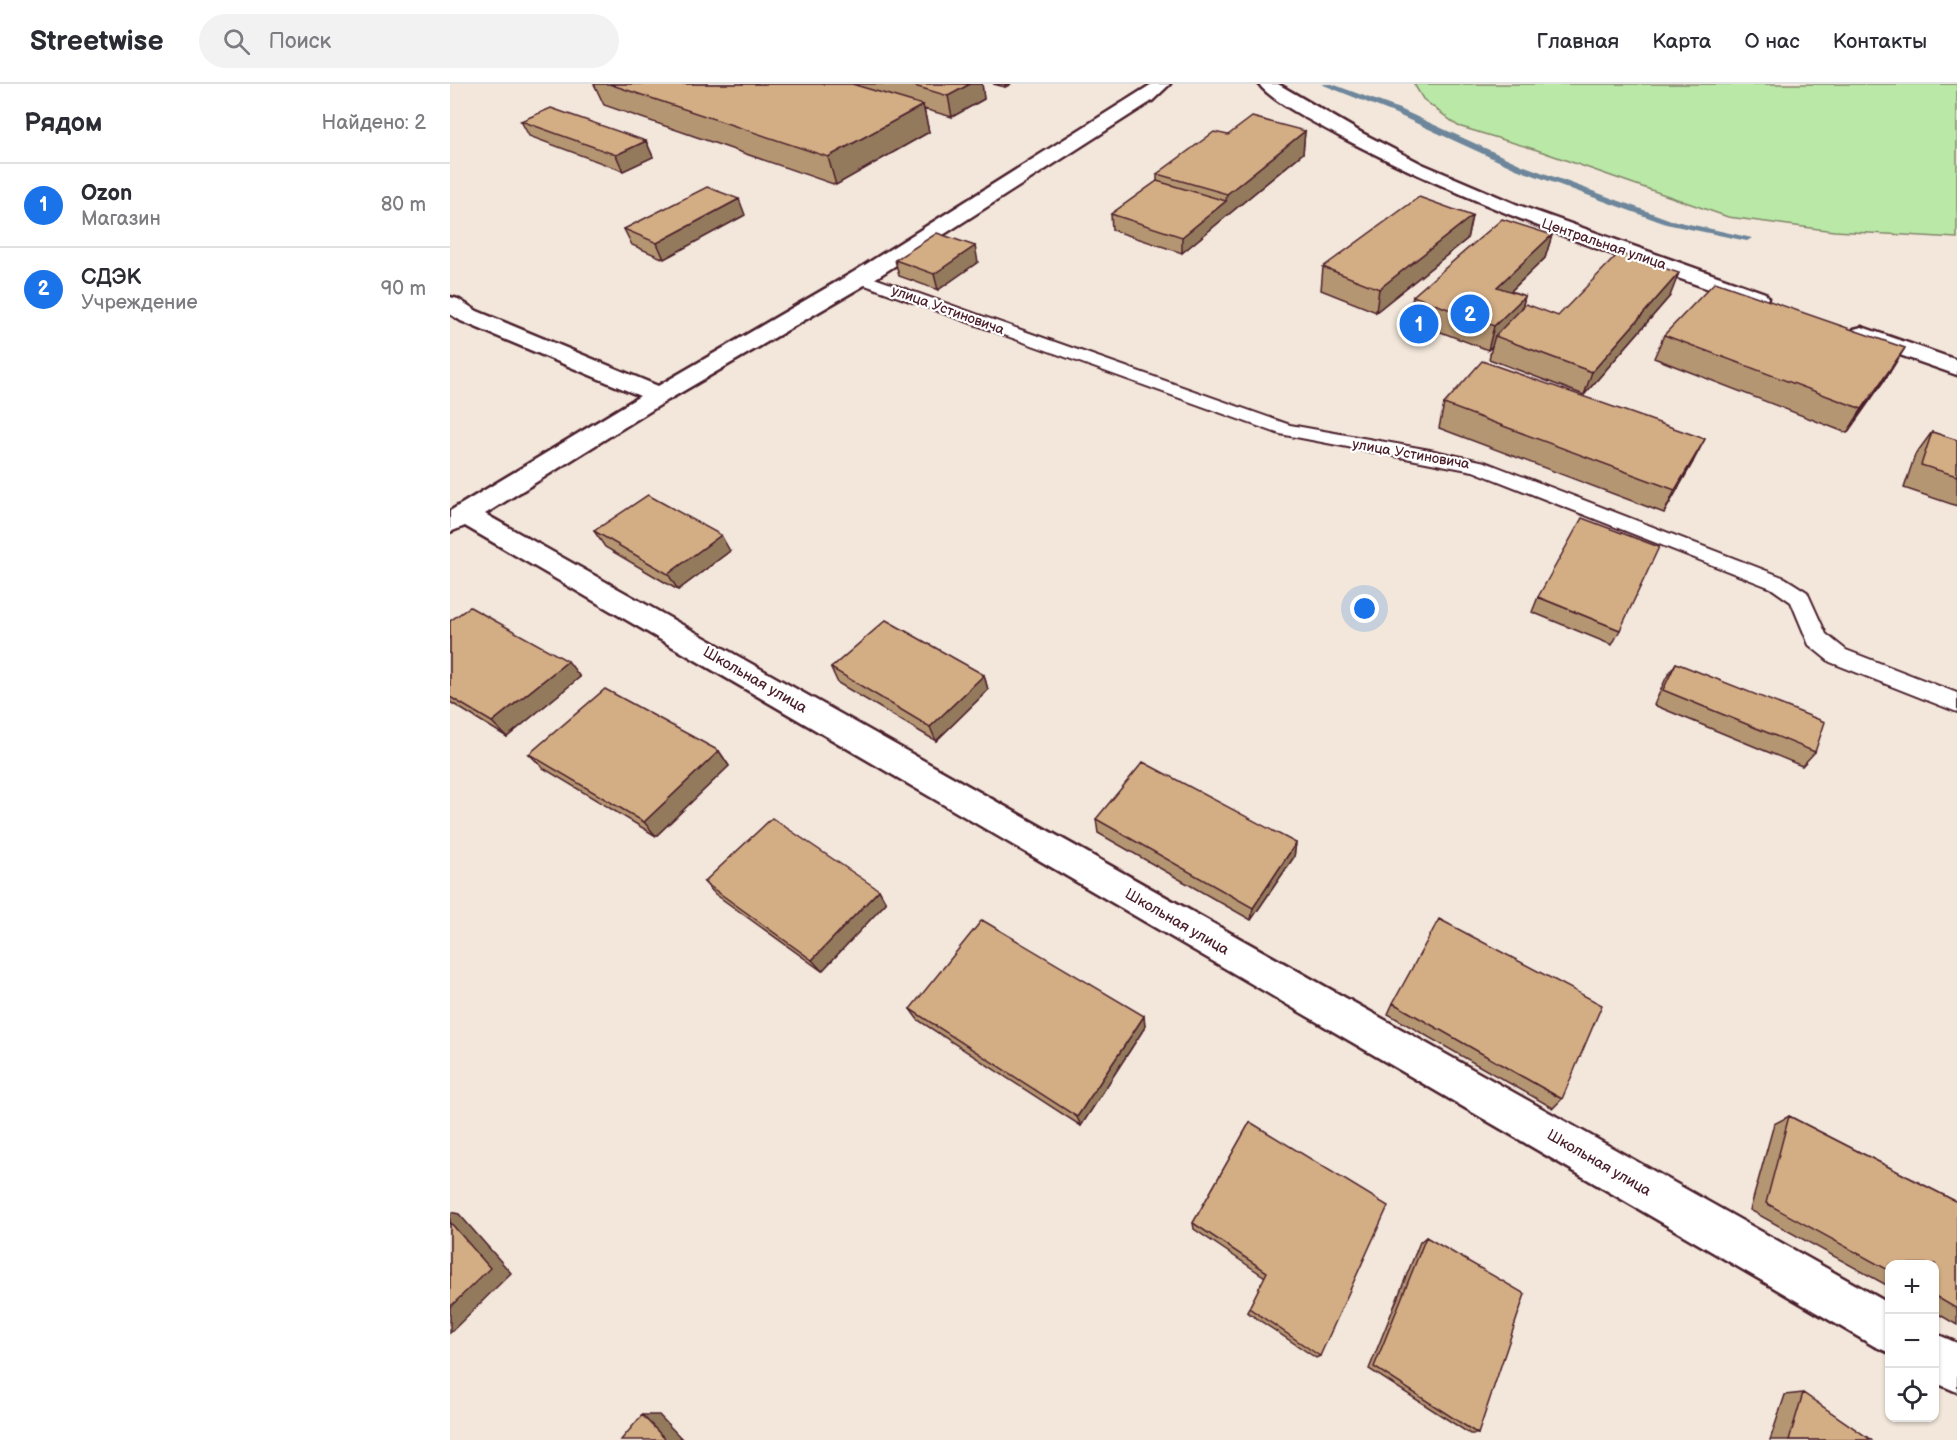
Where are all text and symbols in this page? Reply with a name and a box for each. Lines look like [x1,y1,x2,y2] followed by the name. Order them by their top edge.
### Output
[199,14,619,68] search box
[30,25,163,58] text: Streetwise
[220,25,253,58] icon: search
[268,28,331,55] text: Поиск
[1536,29,1619,54] text: Главная
[1652,29,1711,54] text: Карта
[1744,29,1800,54] text: О нас
[1833,29,1927,54] text: Контакты
[24,108,102,139] text: Рядом
[322,111,426,135] text: Найдено: 2
[81,180,132,207] text: Ozon
[39,193,48,217] text: 1
[381,193,426,217] text: 80 m
[81,207,161,231] text: Магазин
[1540,215,1669,274] street label: Центральная улица
[81,264,141,291] text: СДЭК
[38,277,49,301] text: 2
[381,277,426,301] text: 90 m
[889,282,1007,339] street label: улица Устиновича
[81,291,198,315] text: Учреждение
[1450,292,1490,336] pin: 2
[1400,302,1438,346] pin: 1
[1351,435,1472,473] street label: улица Устиновича
[1350,594,1379,623] your location
[700,642,811,718] street label: Школьная улица
[1122,884,1233,960] street label: Школьная улица
[1544,1125,1655,1201] street label: Школьная улица
[1885,1260,1939,1422] map controls
[1885,1260,1939,1314] button: +
[1885,1314,1939,1368] button: −
[1885,1368,1939,1422] button: locate

